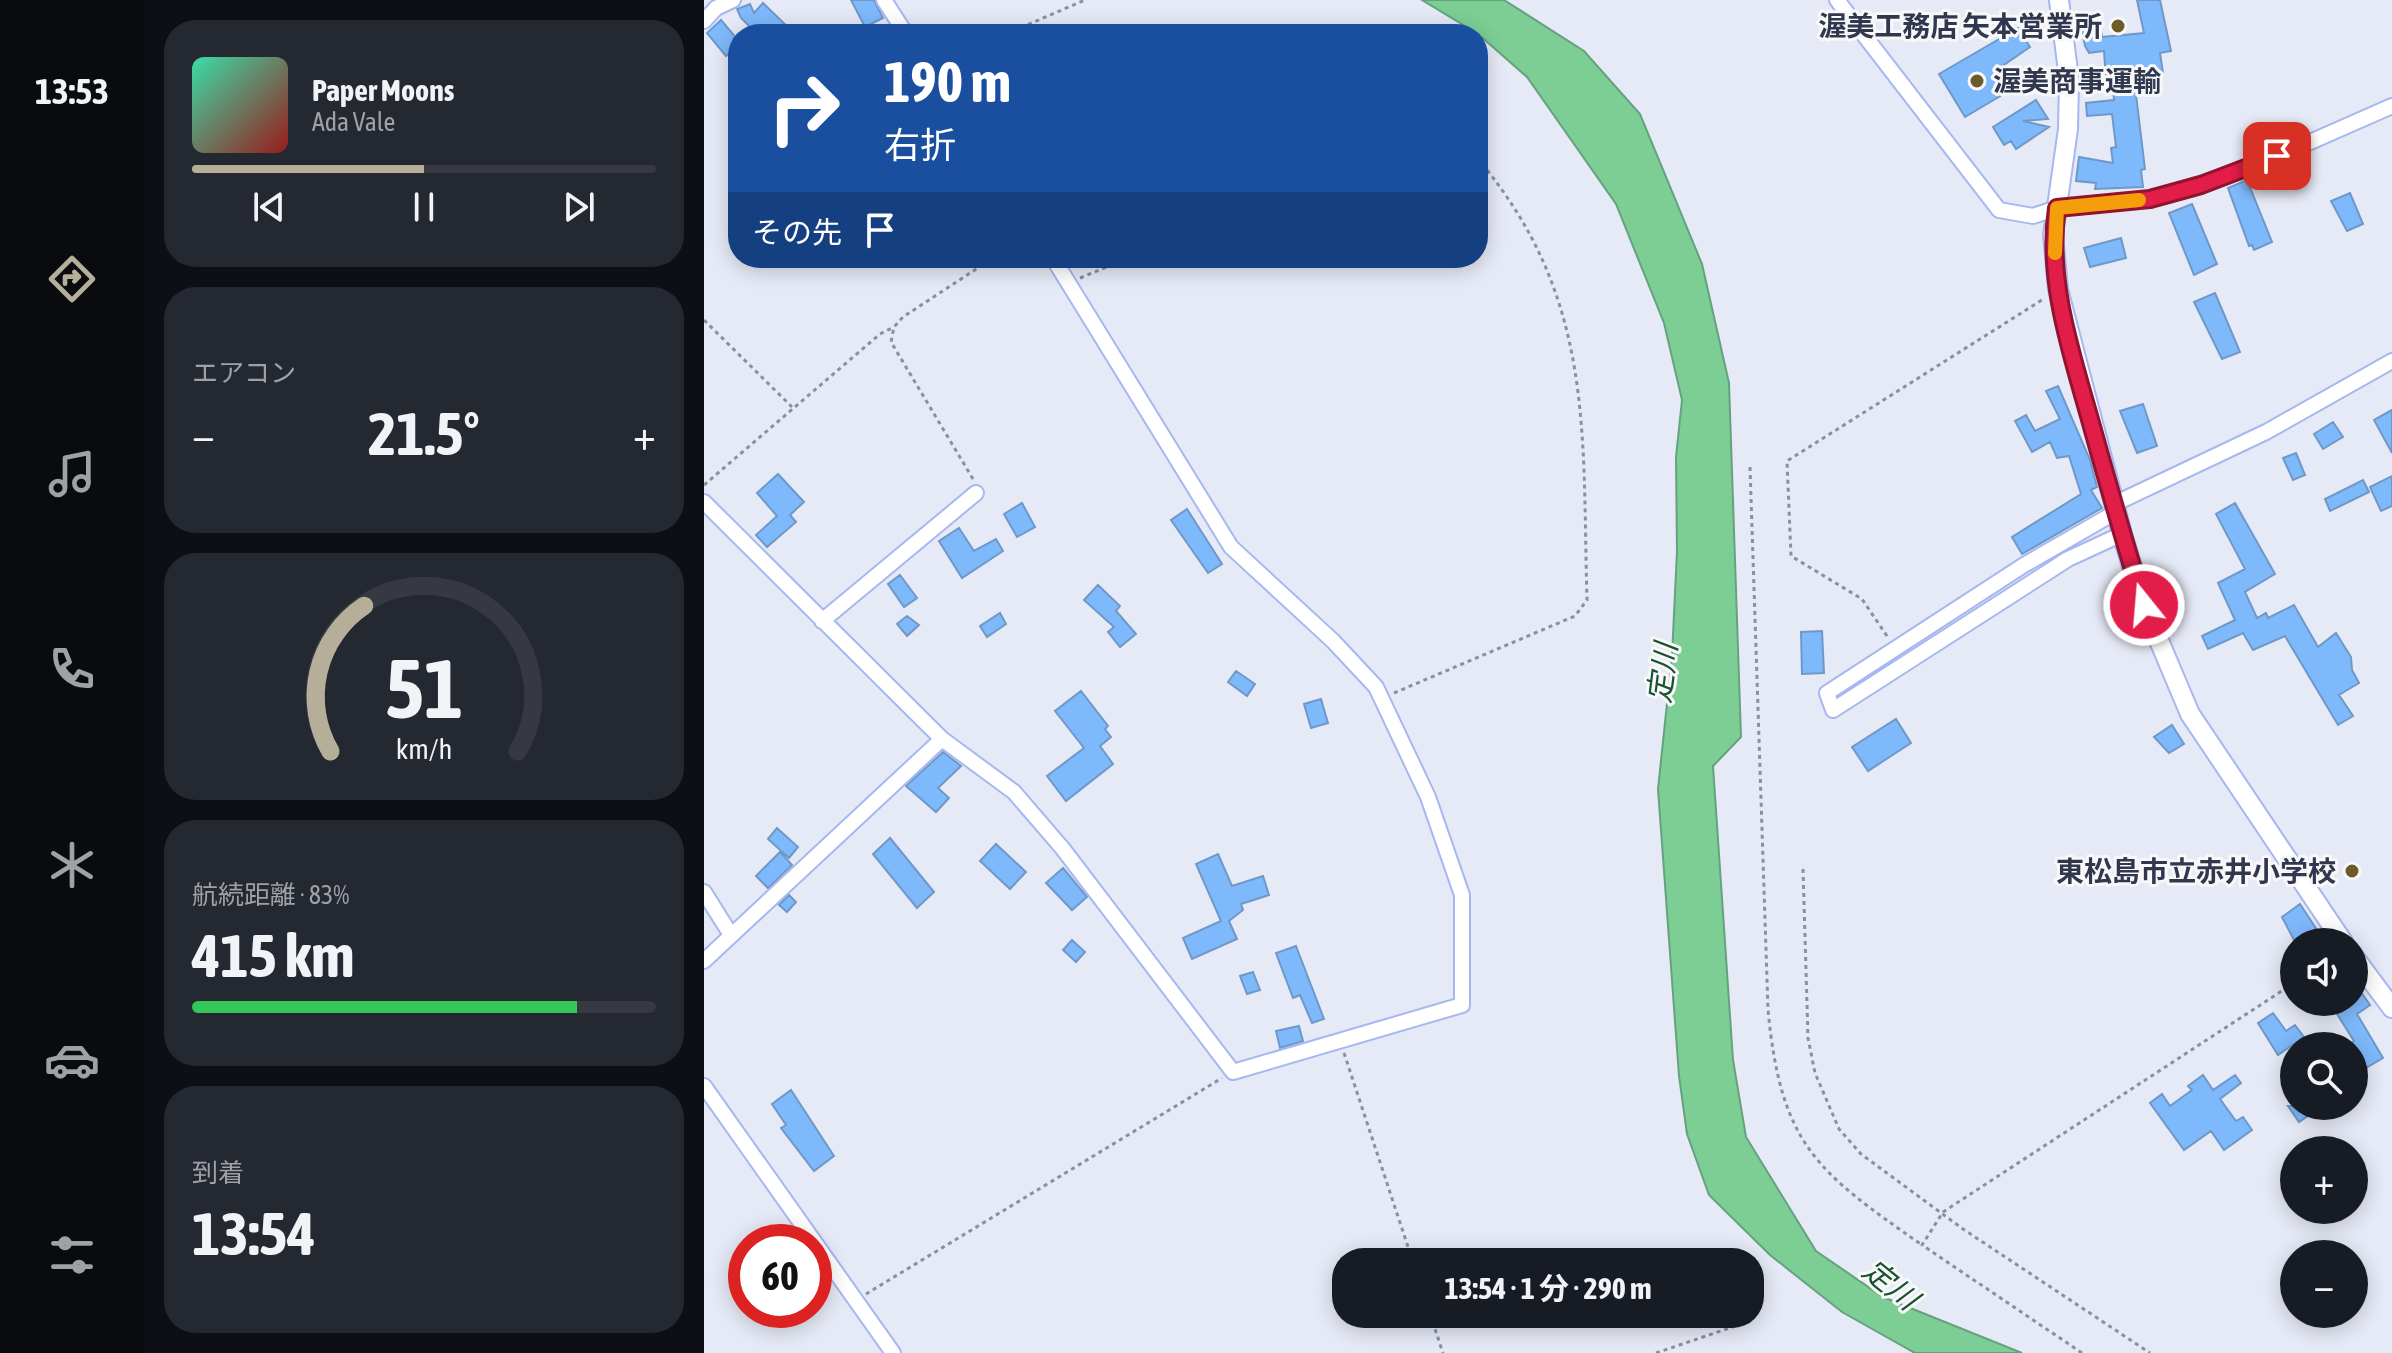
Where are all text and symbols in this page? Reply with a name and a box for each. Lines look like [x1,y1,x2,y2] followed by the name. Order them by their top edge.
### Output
[1818,10,2102,42] place label: 渥美工務店 矢本営業所
[2109,17,2127,35] marker: 渥美工務店 矢本営業所
[884,50,1011,114] text: 190 m
[752,56,856,160] icon: right
[1993,65,2161,97] place label: 渥美商事運輸
[35,70,109,112] text: 13:53
[1968,72,1986,90] marker: 渥美商事運輸
[312,73,454,107] text: Paper Moons
[312,107,395,137] text: Ada Vale
[2243,122,2311,190] pin
[884,124,956,166] text: 右折
[2255,134,2299,178] icon: arrive
[247,185,291,229] icon: previous
[402,185,446,229] icon: pause
[557,185,601,229] icon: next
[858,208,902,252] icon: arrive
[752,215,842,249] text: その先
[44,251,100,307] icon: directions
[192,358,296,388] text: エアコン
[368,399,480,468] text: 21.5°
[192,409,215,459] text: −
[633,409,656,459] text: +
[44,446,100,502] icon: music
[2102,563,2186,647] position arrow
[1641,638,1683,705] water label: 定川
[385,640,463,736] text: 51
[44,641,100,697] icon: phone
[396,733,452,766] text: km/h
[44,837,100,893] icon: climate
[2056,855,2336,887] place label: 東松島市立赤井小学校
[2343,862,2361,880] marker: 東松島市立赤井小学校
[192,880,349,910] text: 航続距離 · 83%
[192,921,354,990] text: 415 km
[2280,928,2368,1328] map controls
[2280,928,2368,1016] button: sound
[44,1032,100,1088] icon: car
[2280,1032,2368,1120] button: search
[2280,1136,2368,1224] button: +
[192,1158,244,1188] text: 到着
[192,1199,315,1268] text: 13:54
[728,1224,832,1328] speed limit sign: 60
[44,1227,100,1283] icon: filters
[2280,1240,2368,1328] button: −
[1857,1252,1927,1318] water label: 定川
[1444,1271,1652,1305] text: 13:54 · 1 分 · 290 m

